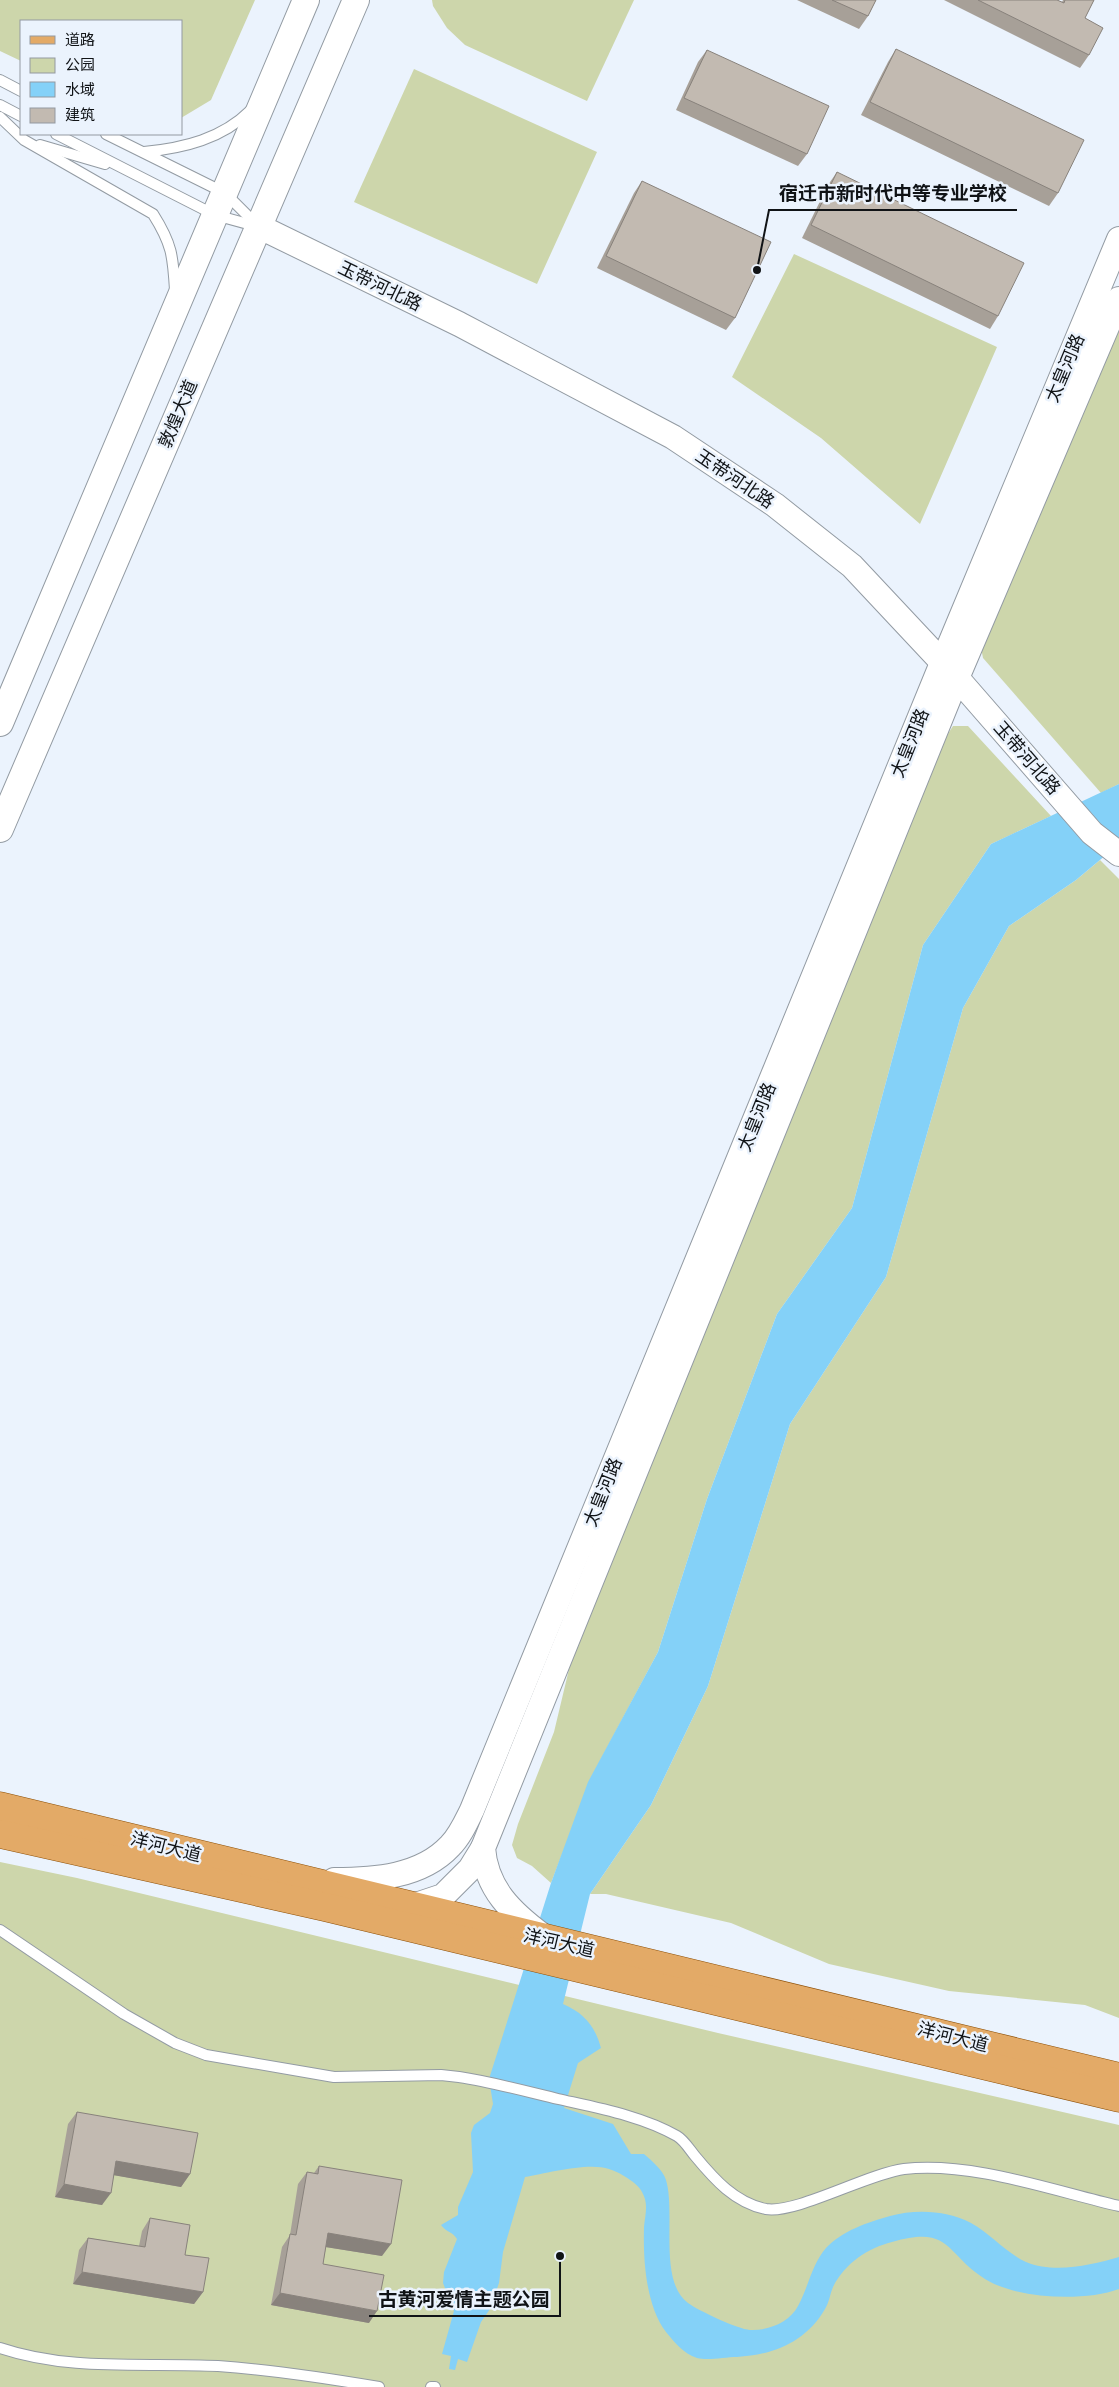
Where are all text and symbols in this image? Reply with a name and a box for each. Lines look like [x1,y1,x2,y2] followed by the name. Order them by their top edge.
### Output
[20,20,182,135] legend
[65,29,95,51] text: 道路
[65,54,95,76] text: 公园
[65,79,95,101] text: 水域
[65,104,95,126] text: 建筑
[769,176,1017,210] callout: 宿迁市新时代中等专业学校
[779,180,1007,207] text: 宿迁市新时代中等专业学校
[334,255,426,317] street label: 玉带河北路
[1039,330,1091,406] street label: 太皇河路
[152,376,204,452] street label: 敦煌大道
[690,443,780,515] street label: 玉带河北路
[884,705,936,781] street label: 太皇河路
[988,716,1066,800] street label: 玉带河北路
[731,1079,783,1155] street label: 太皇河路
[577,1454,629,1530] street label: 太皇河路
[128,1826,204,1868] street label: 洋河大道
[521,1922,597,1964] street label: 洋河大道
[915,2016,991,2058] street label: 洋河大道
[369,2282,560,2316] callout: 古黄河爱情主题公园
[378,2286,550,2313] text: 古黄河爱情主题公园

